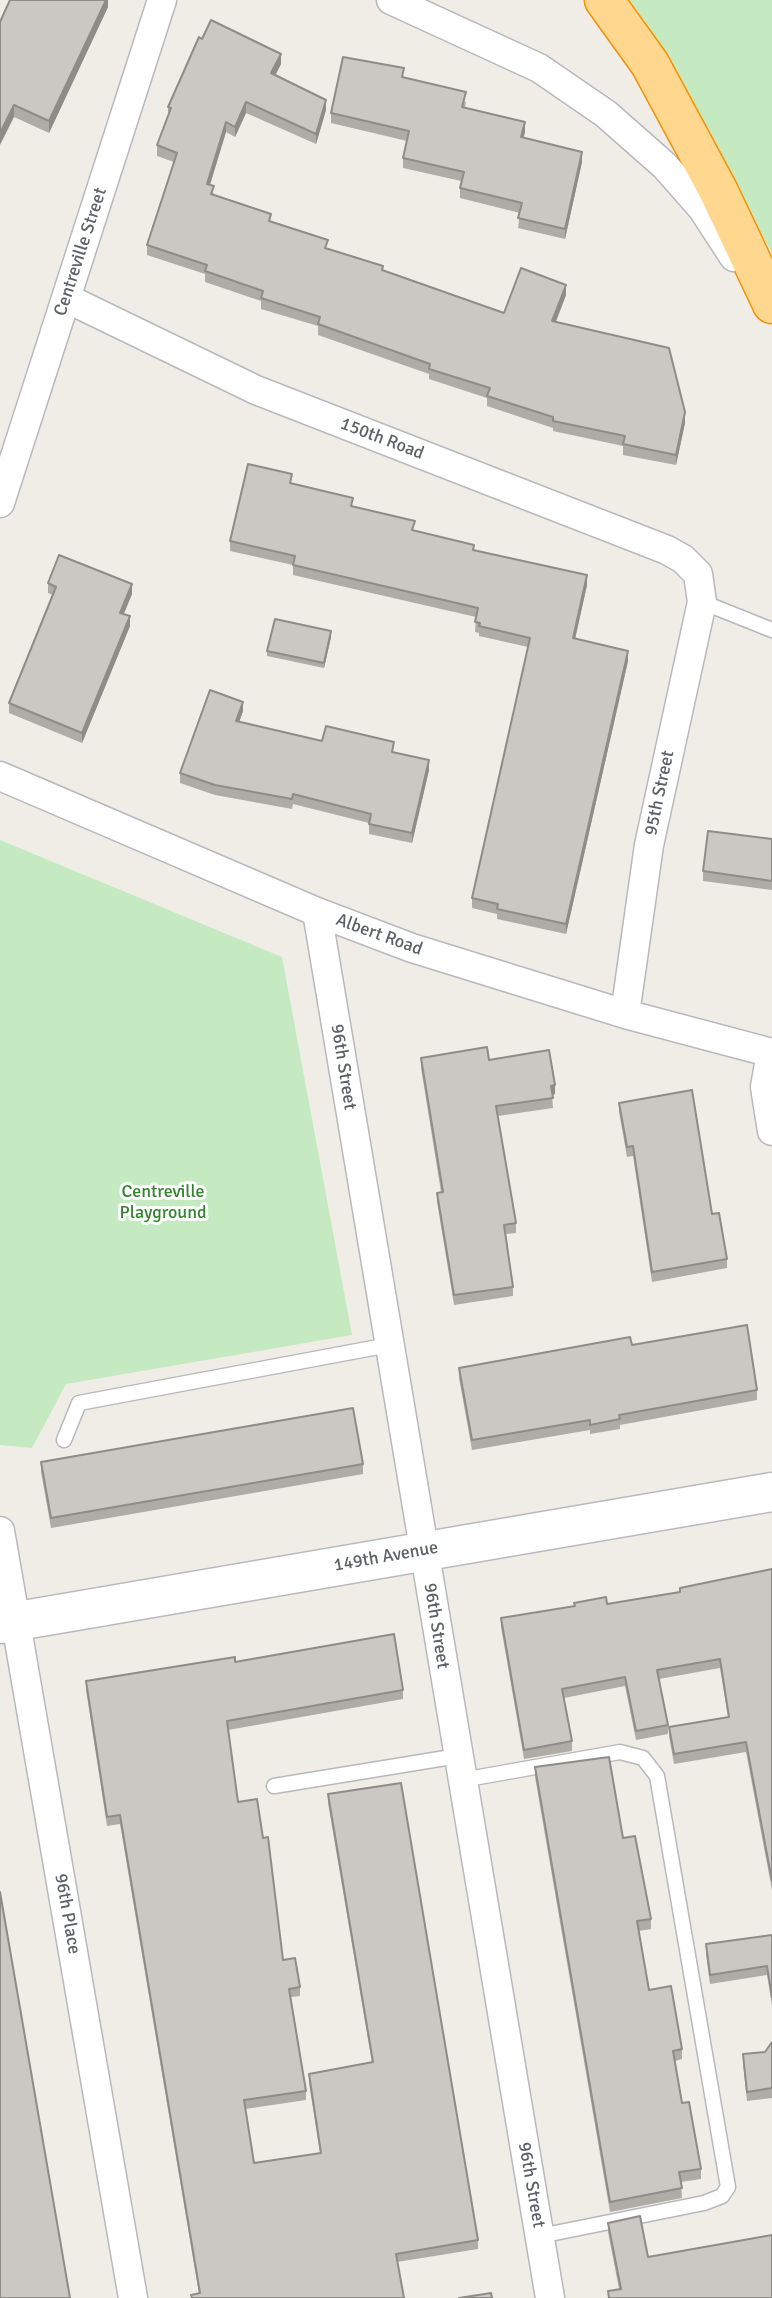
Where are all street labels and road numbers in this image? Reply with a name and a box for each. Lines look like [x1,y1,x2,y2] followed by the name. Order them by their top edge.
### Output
[50,185,112,319] street label: Centreville Street
[337,413,427,465] street label: 150th Road
[640,748,680,838] street label: 95th Street
[333,909,425,961] street label: Albert Road
[326,1023,360,1111] street label: 96th Street
[332,1537,440,1577] street label: 149th Avenue
[419,1582,453,1670] street label: 96th Street
[49,1872,85,1956] street label: 96th Place
[513,2141,549,2229] street label: 96th Street

